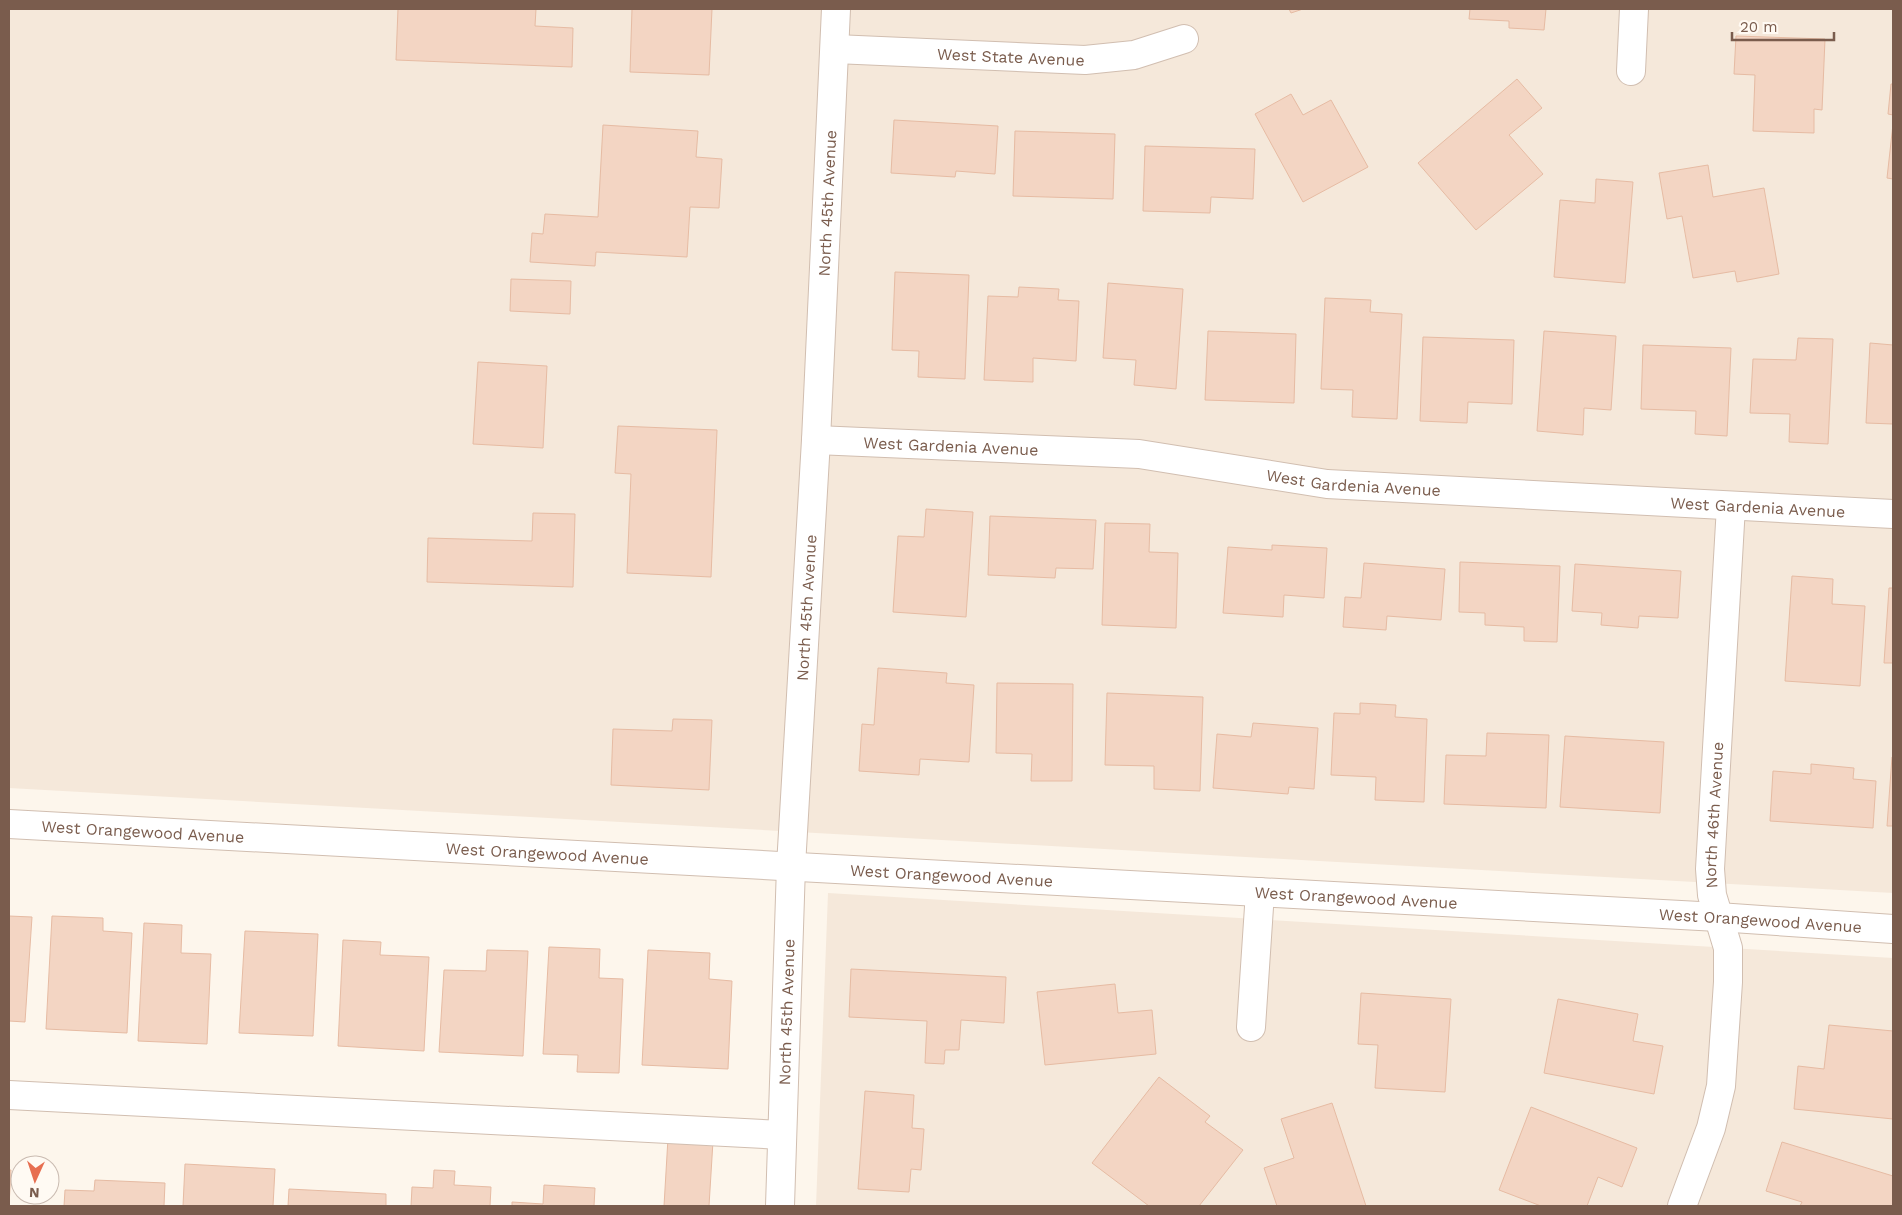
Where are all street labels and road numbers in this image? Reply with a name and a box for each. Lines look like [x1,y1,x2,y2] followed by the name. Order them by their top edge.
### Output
[937,44,1085,70] street label: West State Avenue
[815,130,840,277] street label: North 45th Avenue
[863,433,1039,460] street label: West Gardenia Avenue
[1265,465,1441,500] street label: West Gardenia Avenue
[1670,493,1846,521] street label: West Gardenia Avenue
[793,534,820,681] street label: North 45th Avenue
[1701,741,1727,889] street label: North 46th Avenue
[41,817,245,847] street label: West Orangewood Avenue
[445,839,649,869] street label: West Orangewood Avenue
[850,861,1054,891] street label: West Orangewood Avenue
[1254,883,1458,913] street label: West Orangewood Avenue
[1658,905,1862,937] street label: West Orangewood Avenue
[775,939,799,1086] street label: North 45th Avenue

